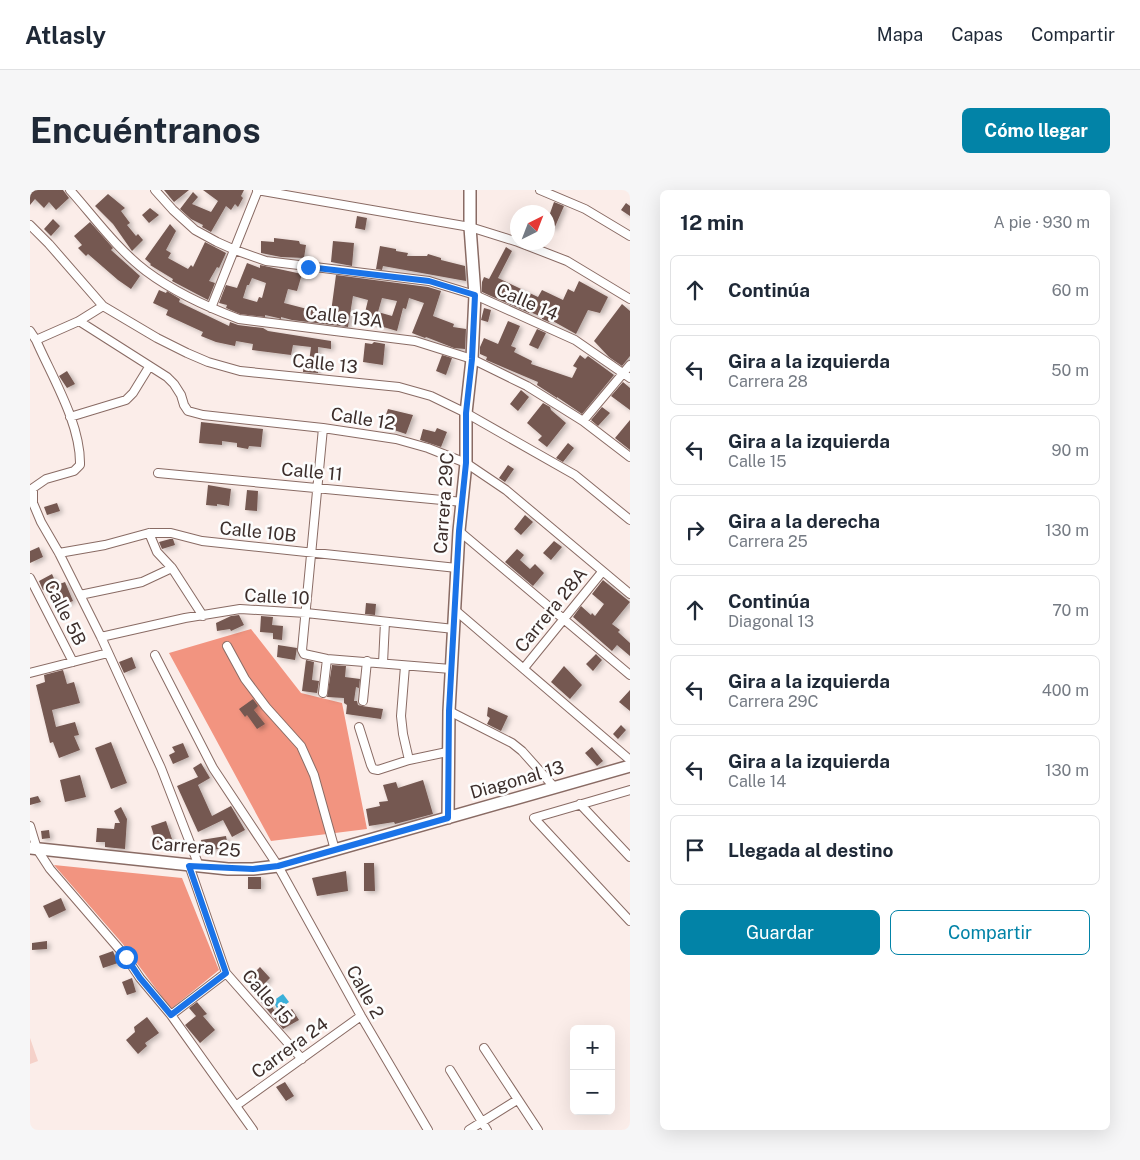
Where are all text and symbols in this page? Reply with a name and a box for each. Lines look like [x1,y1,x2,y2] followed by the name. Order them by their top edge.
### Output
[25,21,106,49] text: Atlasly
[877,24,923,45] text: Mapa
[951,24,1003,45] text: Capas
[1031,24,1115,45] text: Compartir
[962,108,1110,153] button: Cómo llegar
[30,110,261,151] text: Encuéntranos
[510,205,555,250] north arrow
[680,210,744,235] text: 12 min
[994,213,1090,232] text: A pie · 930 m
[297,256,320,279] route end
[681,276,709,304] icon: ahead
[493,279,561,324] street label: Calle 14
[728,279,810,301] text: Continúa
[1052,281,1089,300] text: 60 m
[304,301,384,332] street label: Calle 13A
[291,350,359,377] street label: Calle 13
[728,350,890,372] text: Gira a la izquierda
[681,356,709,384] icon: left
[1051,361,1089,380] text: 50 m
[728,372,808,391] text: Carrera 28
[329,403,397,434] street label: Calle 12
[728,430,890,452] text: Gira a la izquierda
[681,436,709,464] icon: left
[1052,441,1089,460] text: 90 m
[429,451,458,554] street label: Carrera 29C
[728,452,786,471] text: Calle 15
[280,458,344,485] street label: Calle 11
[728,510,880,532] text: Gira a la derecha
[681,516,709,544] icon: right
[219,517,298,546] street label: Calle 10B
[1045,521,1089,540] text: 130 m
[728,532,808,551] text: Carrera 25
[510,563,591,656] street label: Carrera 28A
[40,577,91,649] street label: Calle 5B
[244,584,310,609] street label: Calle 10
[728,590,810,612] text: Continúa
[681,596,709,624] icon: ahead
[1052,601,1089,620] text: 70 m
[728,612,814,631] text: Diagonal 13
[728,670,890,692] text: Gira a la izquierda
[681,676,709,704] icon: left
[1042,681,1089,700] text: 400 m
[728,692,818,711] text: Carrera 29C
[728,750,890,772] text: Gira a la izquierda
[467,756,566,803] street label: Diagonal 13
[681,756,709,784] icon: left
[1045,761,1089,780] text: 130 m
[728,772,786,791] text: Calle 14
[150,832,242,861] street label: Carrera 25
[681,836,709,864] icon: arrive
[728,839,893,861] text: Llegada al destino
[680,910,880,955] button: Guardar
[890,910,1090,955] button: Compartir
[115,946,138,969] route start
[342,961,389,1022] street label: Calle 2
[238,965,297,1028] street label: Calle 15
[247,1013,332,1082] street label: Carrera 24
[570,1025,615,1115] map controls
[570,1025,615,1070] button: +
[570,1070,615,1115] button: −

